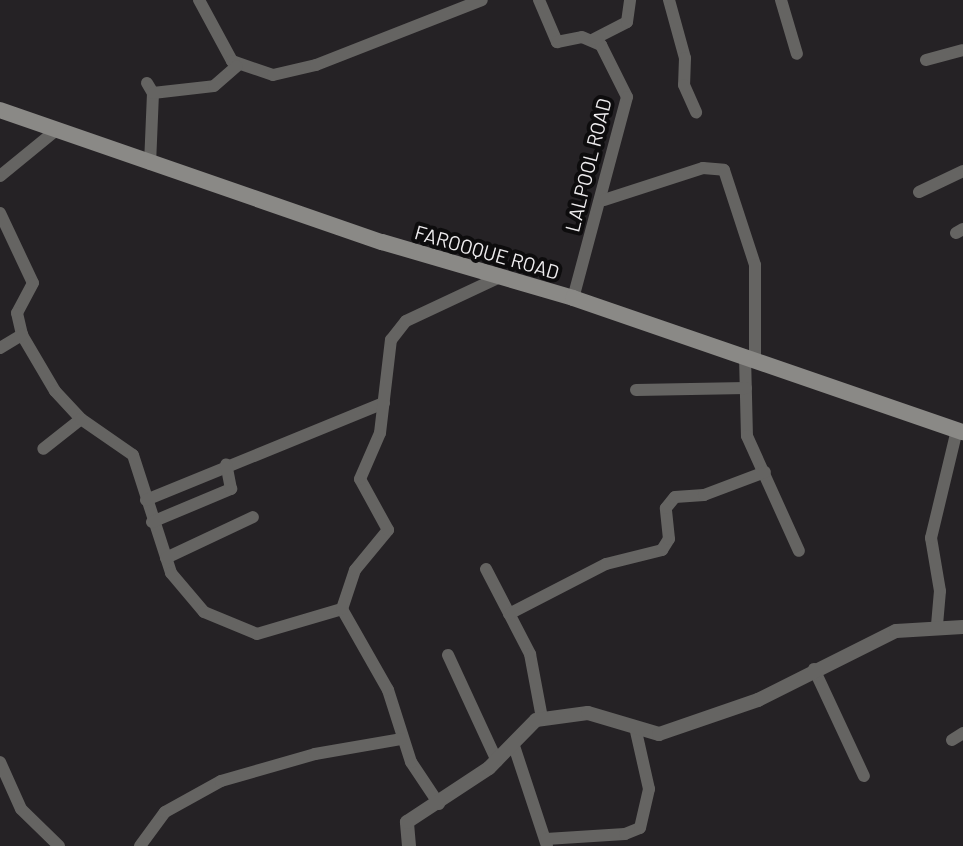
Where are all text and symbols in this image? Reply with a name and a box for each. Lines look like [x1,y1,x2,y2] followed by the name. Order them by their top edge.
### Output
[560,96,616,234] street label: LALPOOL ROAD
[412,220,562,284] street label: FAROOQUE ROAD

